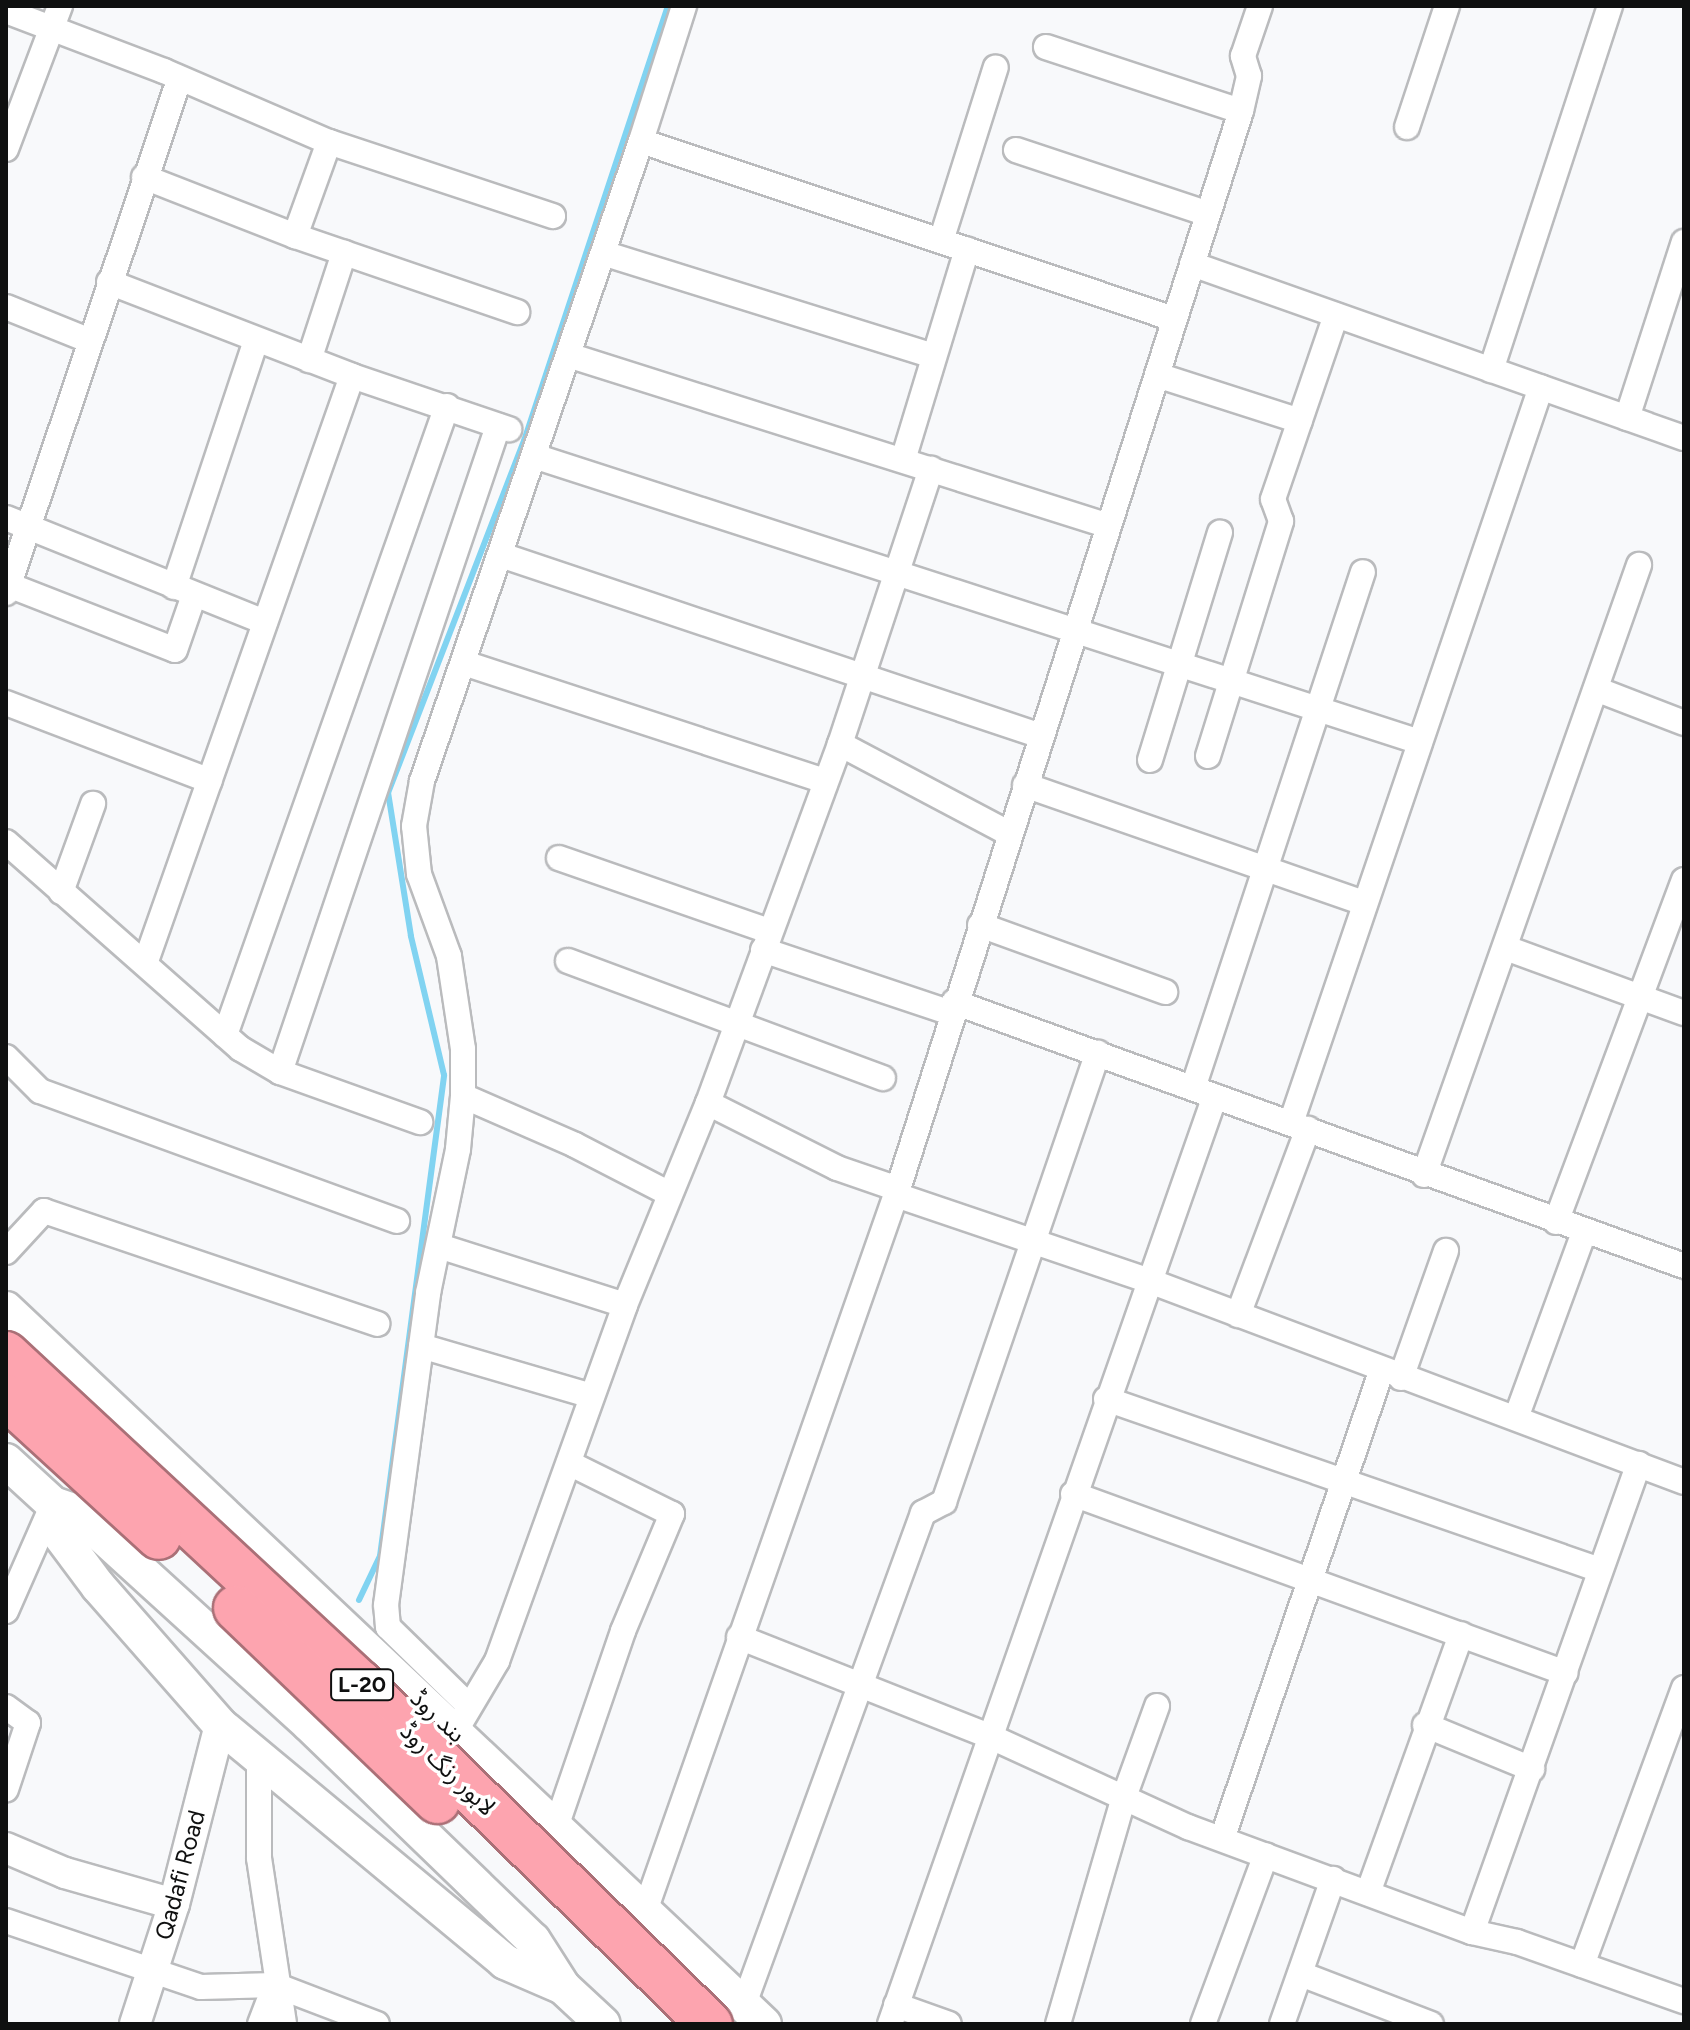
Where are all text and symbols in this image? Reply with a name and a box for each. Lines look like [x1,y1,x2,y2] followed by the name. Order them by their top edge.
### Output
[330,1667,394,1703] road number: L-20
[405,1684,471,1748] street label: بند روڈ
[394,1716,502,1822] street label: لاہور رنگ روڈ
[149,1807,211,1943] street label: Qadafi Road

